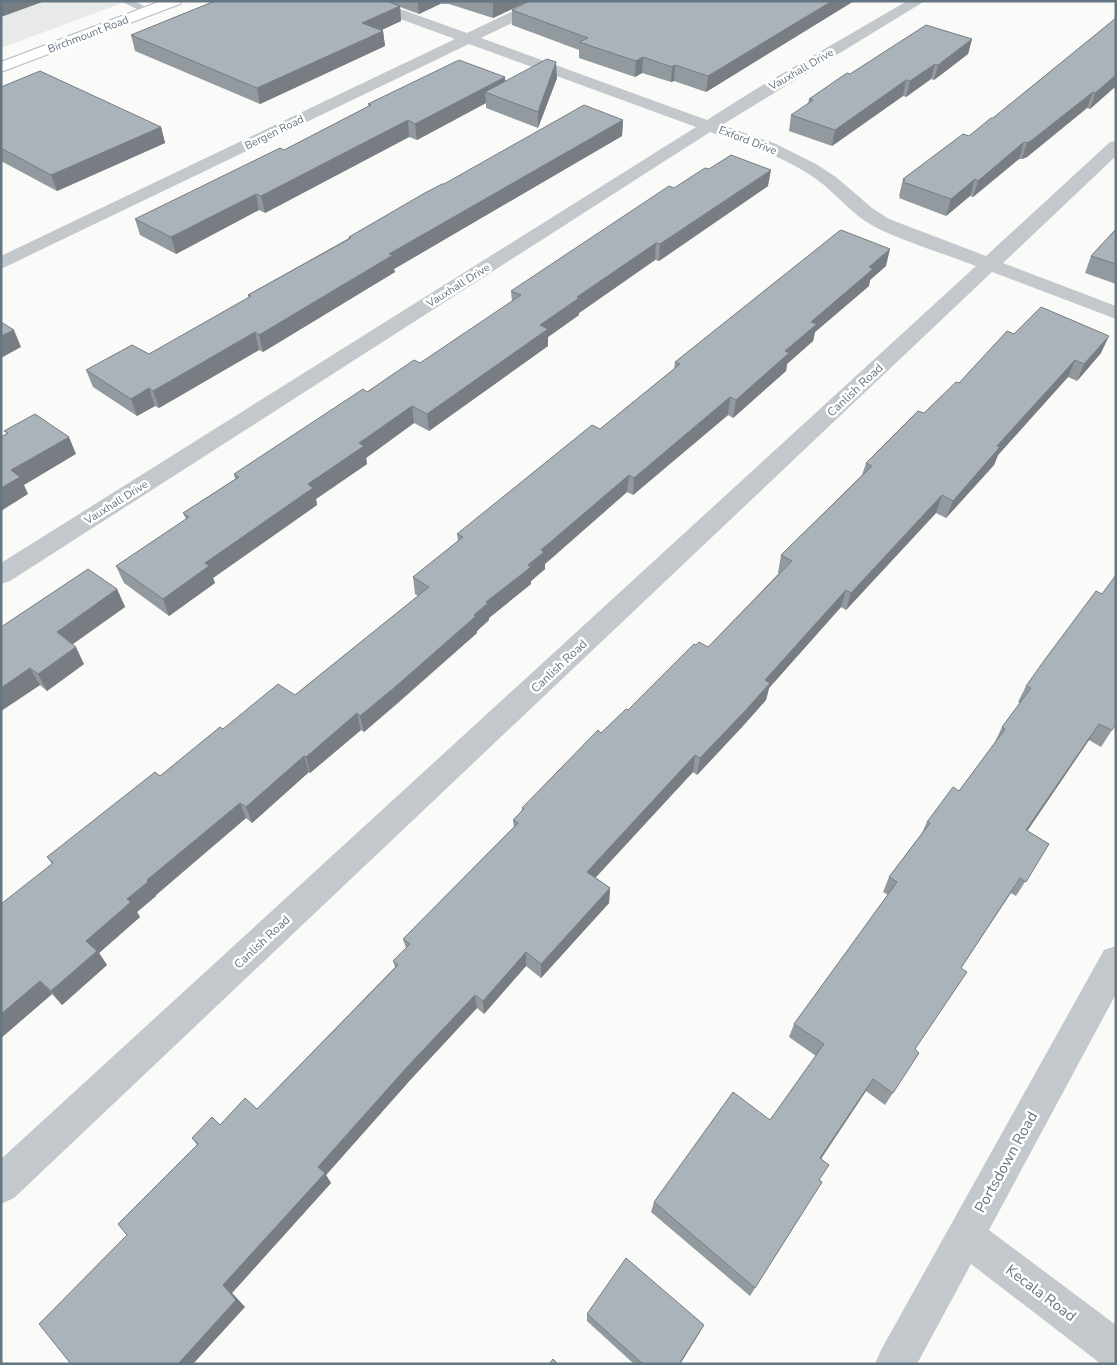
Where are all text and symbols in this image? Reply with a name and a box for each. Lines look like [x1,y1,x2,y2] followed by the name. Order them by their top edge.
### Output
[46,12,131,57] street label: Birchmount Road
[765,45,836,94] street label: Vauxhall Drive
[242,112,306,153] street label: Bergen Road
[717,123,779,158] street label: Exford Drive
[423,260,493,311] street label: Vauxhall Drive
[824,360,886,420] street label: Canlish Road
[81,477,151,528] street label: Vauxhall Drive
[528,636,590,696] street label: Canlish Road
[231,912,293,972] street label: Canlish Road
[970,1108,1042,1216] street label: Portsdown Road
[1002,1260,1080,1326] street label: Kecala Road

